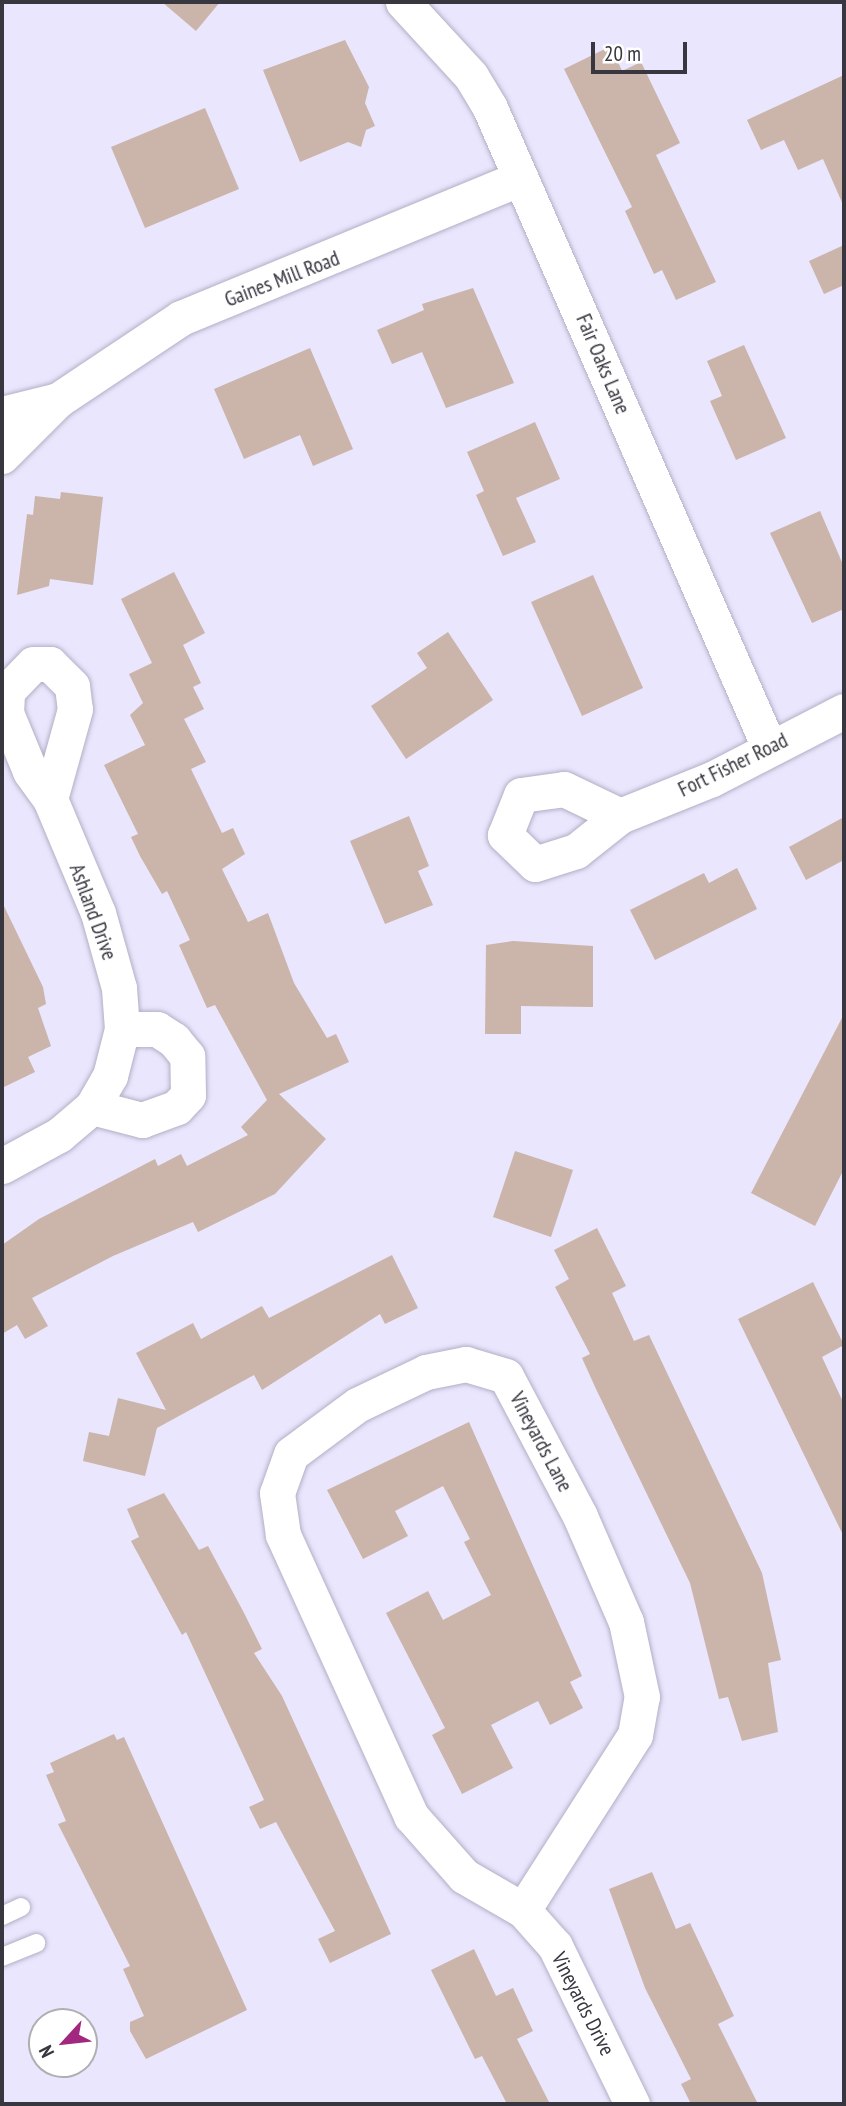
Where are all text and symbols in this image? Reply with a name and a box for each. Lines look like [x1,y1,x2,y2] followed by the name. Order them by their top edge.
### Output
[594,28,690,72] scale bar
[604,40,641,67] text: 20 m
[221,246,343,312] street label: Gaines Mill Road
[571,310,635,418] street label: Fair Oaks Lane
[674,728,792,802] street label: Fort Fisher Road
[64,860,122,964] street label: Ashland Drive
[504,1388,578,1496] street label: Vineyards Lane
[546,1948,620,2060] street label: Vineyards Drive
[28,2008,98,2078] north arrow
[33,2042,59,2062] text: N

